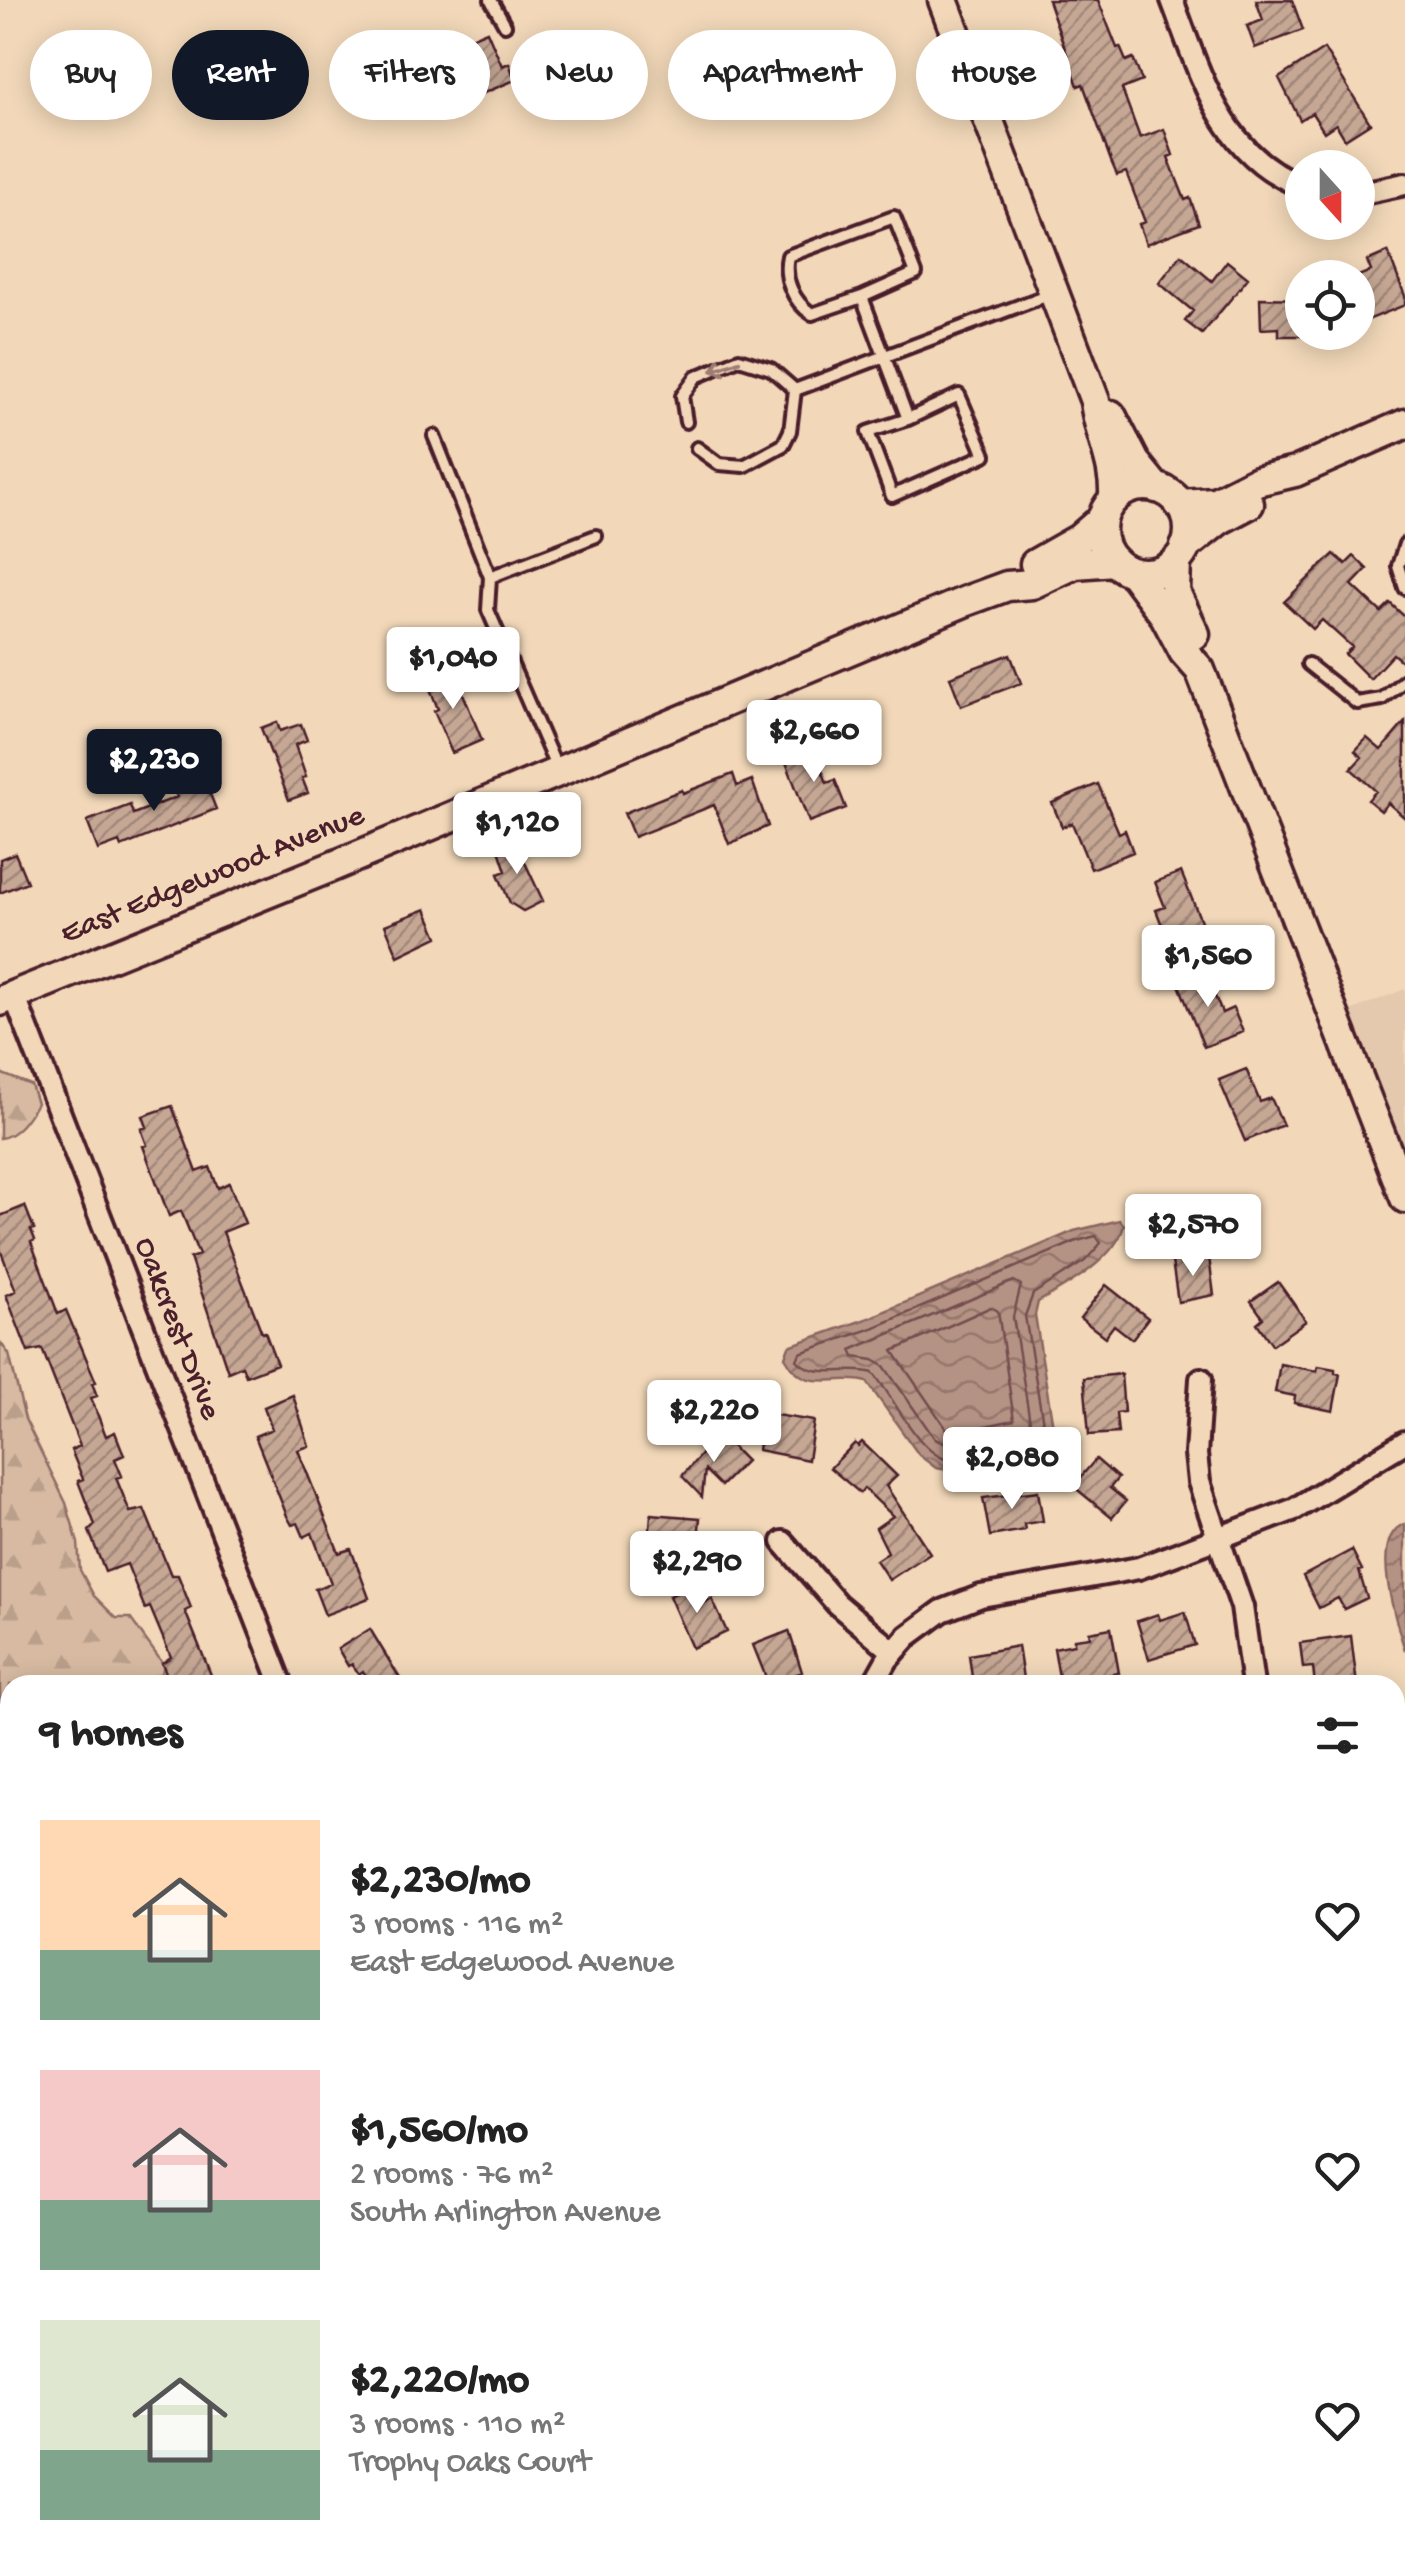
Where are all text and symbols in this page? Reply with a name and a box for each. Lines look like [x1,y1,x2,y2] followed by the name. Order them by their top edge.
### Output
[30,30,152,120] chip: Buy
[172,30,309,120] chip: Rent
[329,30,490,120] chip: Filters
[510,30,648,120] chip: New
[668,30,896,120] chip: Apartment
[916,30,1071,120] chip: House
[1285,150,1375,240] north arrow
[1285,150,1375,350] map controls
[1285,260,1375,350] button: locate
[710,358,741,376] one-way arrow
[372,627,534,712] pin: $1,040
[409,640,497,678] text: $1,040
[733,700,895,785] pin: $2,660
[769,713,859,751] text: $2,660
[73,729,235,814] pin: $2,230
[109,742,199,780] text: $2,230
[436,792,598,877] pin: $1,120
[56,797,371,954] street label: East Edgewood Avenue
[475,805,559,843] text: $1,120
[1127,925,1289,1010] pin: $1,560
[1164,938,1252,976] text: $1,560
[1112,1194,1274,1279] pin: $2,570
[1147,1207,1239,1245] text: $2,570
[124,1232,228,1426] street label: Oakcrest Drive
[633,1380,795,1465] pin: $2,220
[669,1393,759,1431] text: $2,220
[931,1427,1093,1512] pin: $2,080
[965,1440,1059,1478] text: $2,080
[616,1531,778,1616] pin: $2,290
[652,1544,742,1582] text: $2,290
[1310,1708,1365,1763] icon: filters
[40,1711,182,1760] text: 9 homes
[350,1858,531,1907] text: $2,230/mo
[120,1860,240,1980] icon: home
[1310,1893,1365,1948] icon: heart
[350,1907,563,1945] text: 3 rooms · 116 m²
[350,1945,674,1983] text: East Edgewood Avenue
[350,2108,528,2157] text: $1,560/mo
[120,2110,240,2230] icon: home
[1310,2143,1365,2198] icon: heart
[350,2157,553,2195] text: 2 rooms · 76 m²
[350,2195,661,2233] text: South Arlington Avenue
[350,2358,529,2407] text: $2,220/mo
[120,2360,240,2480] icon: home
[1310,2393,1365,2448] icon: heart
[350,2407,565,2445] text: 3 rooms · 110 m²
[350,2445,591,2483] text: Trophy Oaks Court

